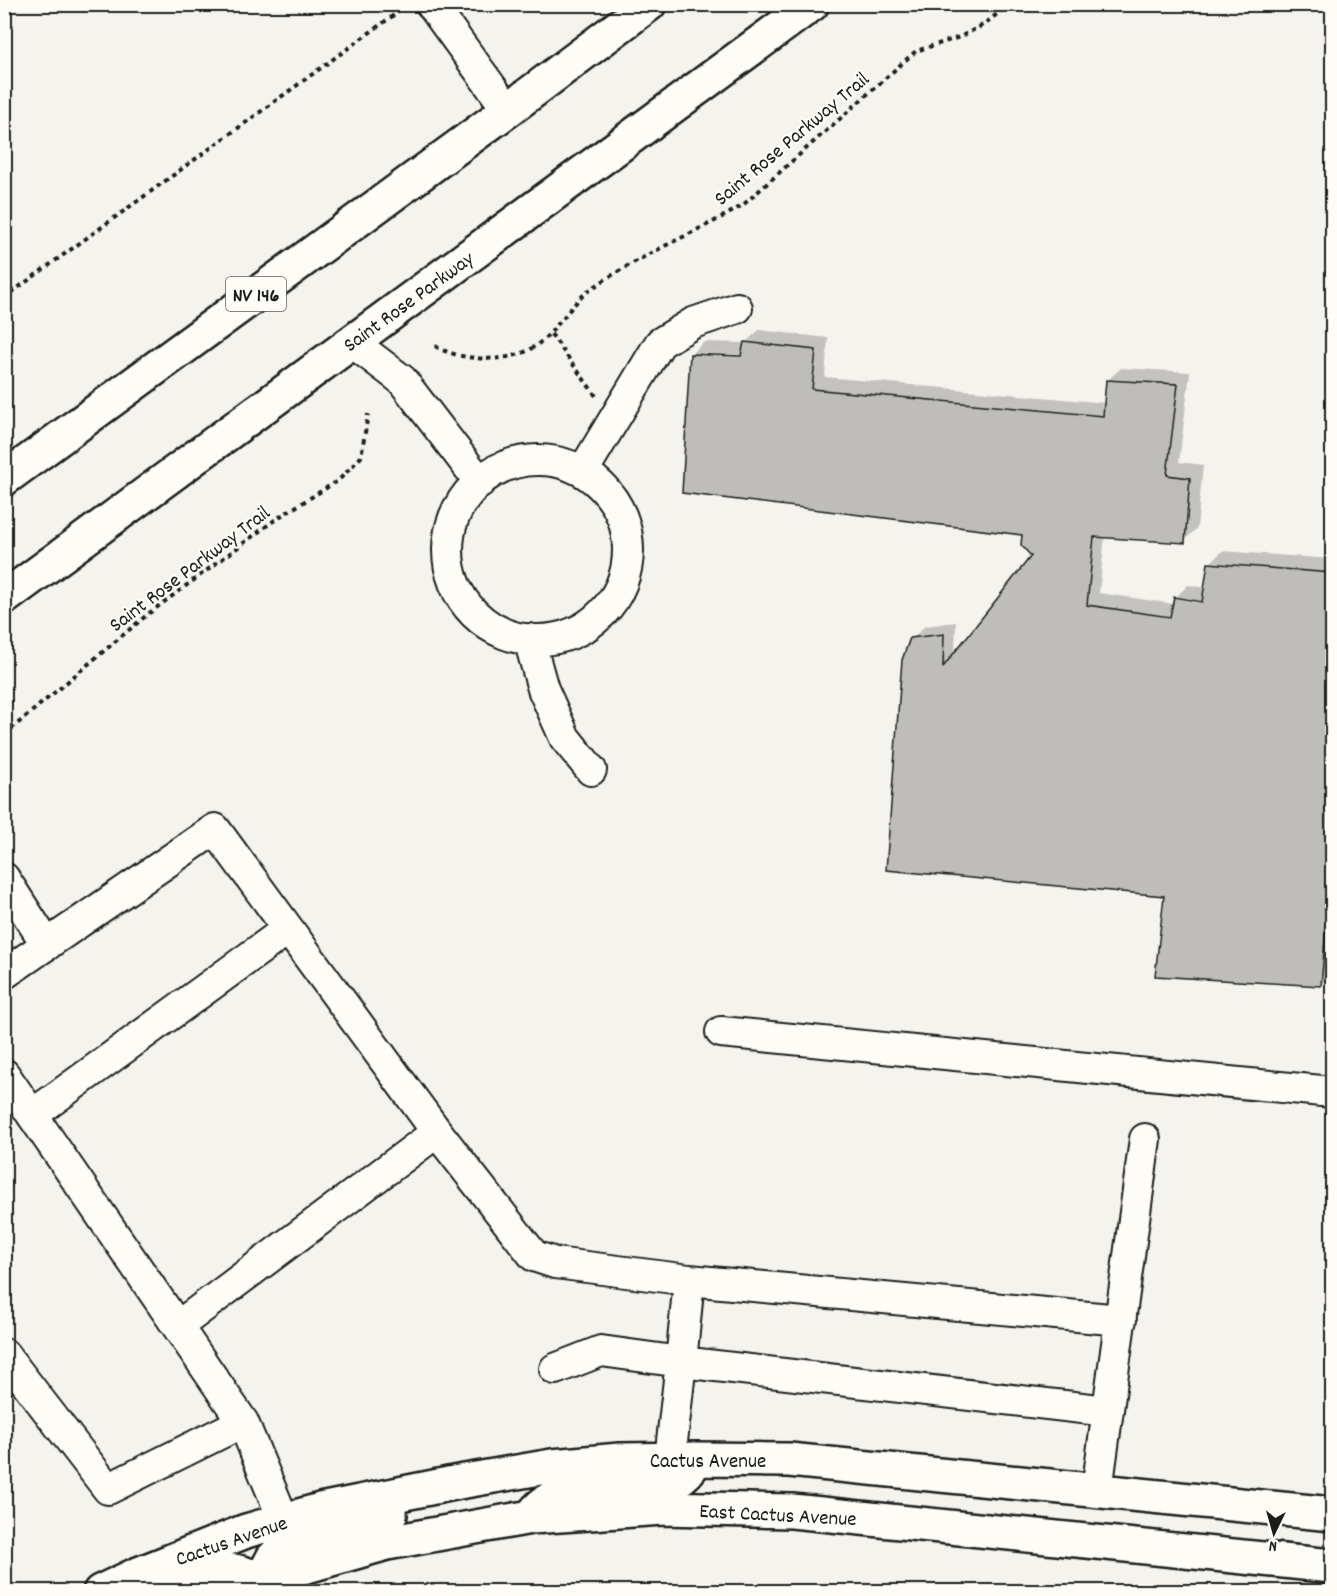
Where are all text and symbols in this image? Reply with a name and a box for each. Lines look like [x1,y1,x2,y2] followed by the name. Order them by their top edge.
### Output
[709,66,877,214] street label: Saint Rose Parkway Trail
[338,245,482,361] street label: Saint Rose Parkway
[226,277,286,311] road number: NV 146
[104,500,278,641] street label: Saint Rose Parkway Trail
[650,1448,766,1478] street label: Cactus Avenue
[698,1498,857,1536] street label: East Cactus Avenue
[1244,1503,1304,1563] north arrow
[172,1510,292,1576] street label: Cactus Avenue
[1268,1534,1278,1557] text: N

